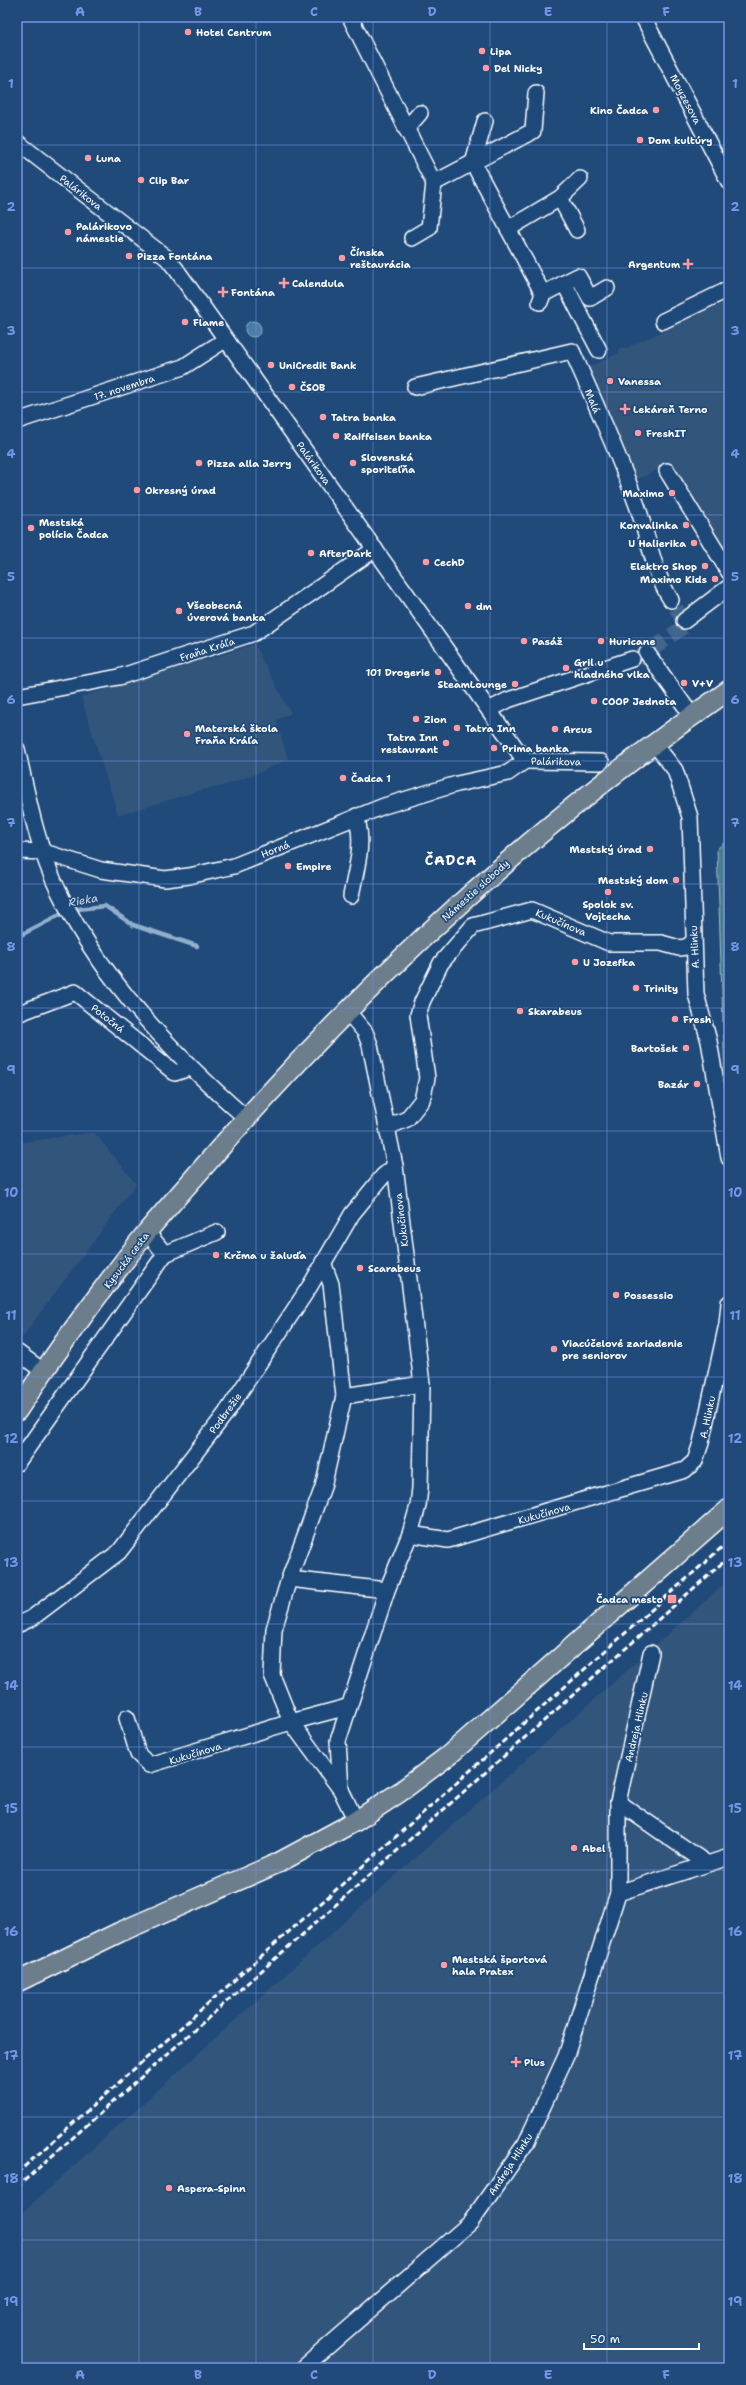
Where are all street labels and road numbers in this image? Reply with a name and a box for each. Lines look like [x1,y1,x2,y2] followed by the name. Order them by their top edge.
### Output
[667,72,704,127] street label: Moyzesova
[57,172,105,213] street label: Palárikova
[92,371,157,403] street label: 17. novembra
[582,387,604,416] street label: Malá
[294,439,334,488] street label: Palárikova
[178,634,237,664] street label: Fraňa Kráľa
[531,755,582,768] street label: Palárikova
[259,838,292,861] street label: Horná
[439,857,512,924] street label: Námestie slobody
[534,906,589,939] street label: Kukučínova
[687,925,702,969] street label: A. Hlinku
[88,1001,128,1036] street label: Potočná
[392,1192,411,1247] street label: Kukučínova
[101,1229,152,1291] street label: Kysucká cesta
[206,1390,245,1436] street label: Podbrežie
[697,1394,718,1440] street label: A. Hlinku
[517,1500,572,1527] street label: Kukučínova
[622,1691,651,1764] street label: Andreja Hlinku
[168,1739,223,1768] street label: Kukučínova
[485,2130,536,2198] street label: Andreja Hlinku

